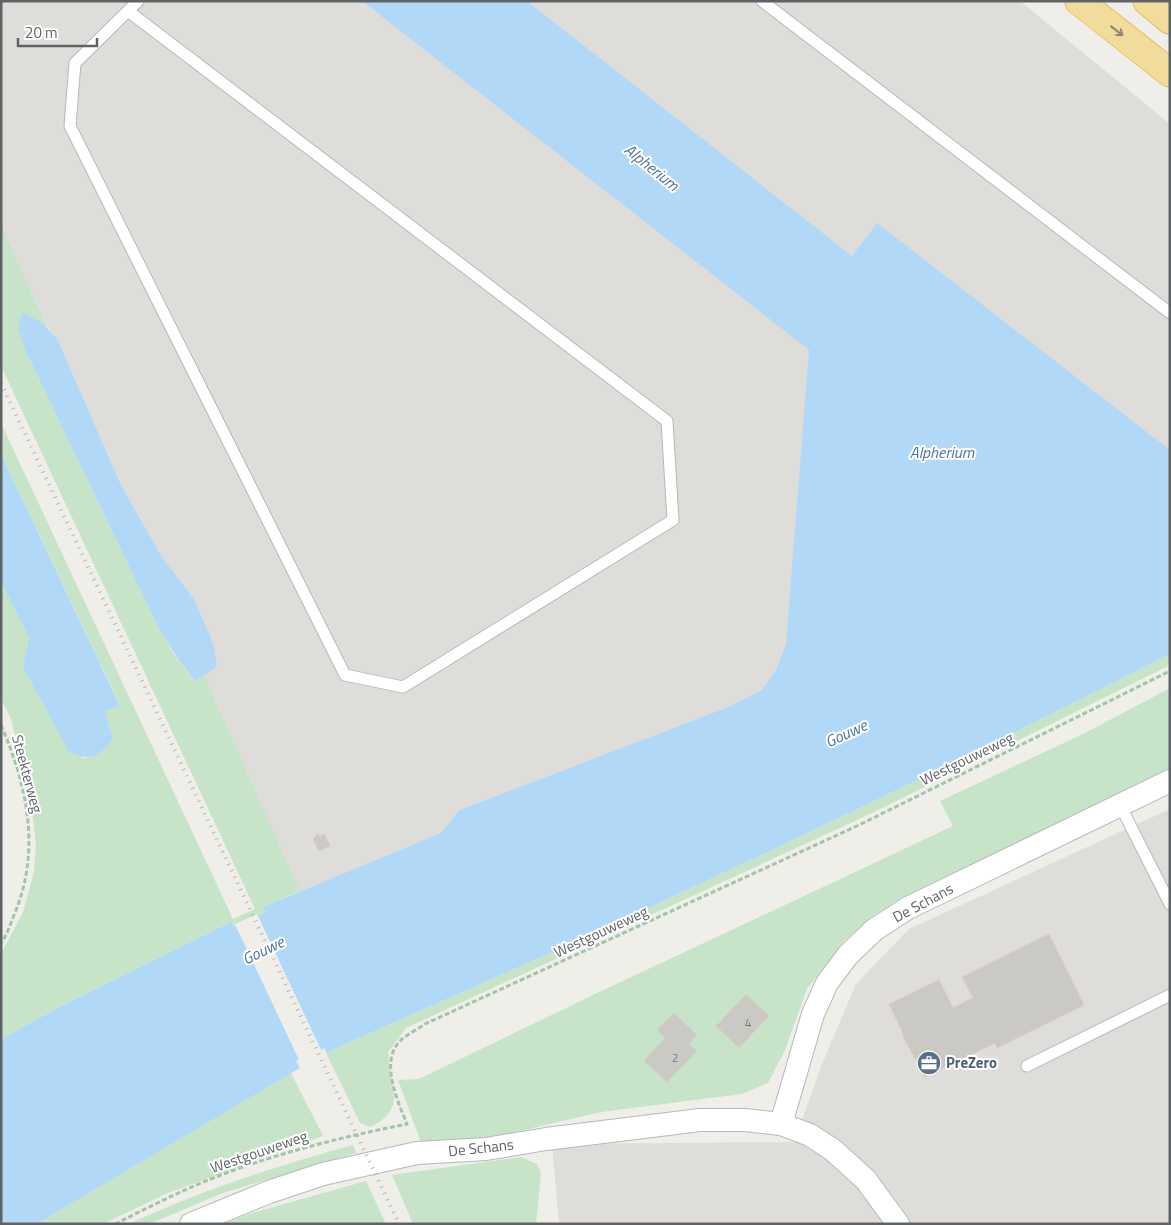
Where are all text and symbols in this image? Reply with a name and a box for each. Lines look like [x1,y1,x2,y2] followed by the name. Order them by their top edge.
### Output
[18,15,96,47] scale bar
[25,21,58,44] text: 20 m
[1110,26,1123,37] one-way arrow
[619,137,685,197] water label: Alpherium
[910,440,975,464] water label: Alpherium
[821,712,872,753] water label: Gouwe
[916,726,1018,791] street label: Westgouweweg
[6,732,49,816] street label: Steekterweg
[888,877,957,928] street label: De Schans
[550,899,652,964] street label: Westgouweweg
[238,929,289,970] water label: Gouwe
[745,1013,752,1032] house number: 4
[672,1048,678,1067] house number: 2
[916,1050,942,1076] office icon: PreZero
[946,1051,997,1074] place label: PreZero
[207,1124,311,1179] street label: Westgouweweg
[447,1133,515,1162] street label: De Schans

